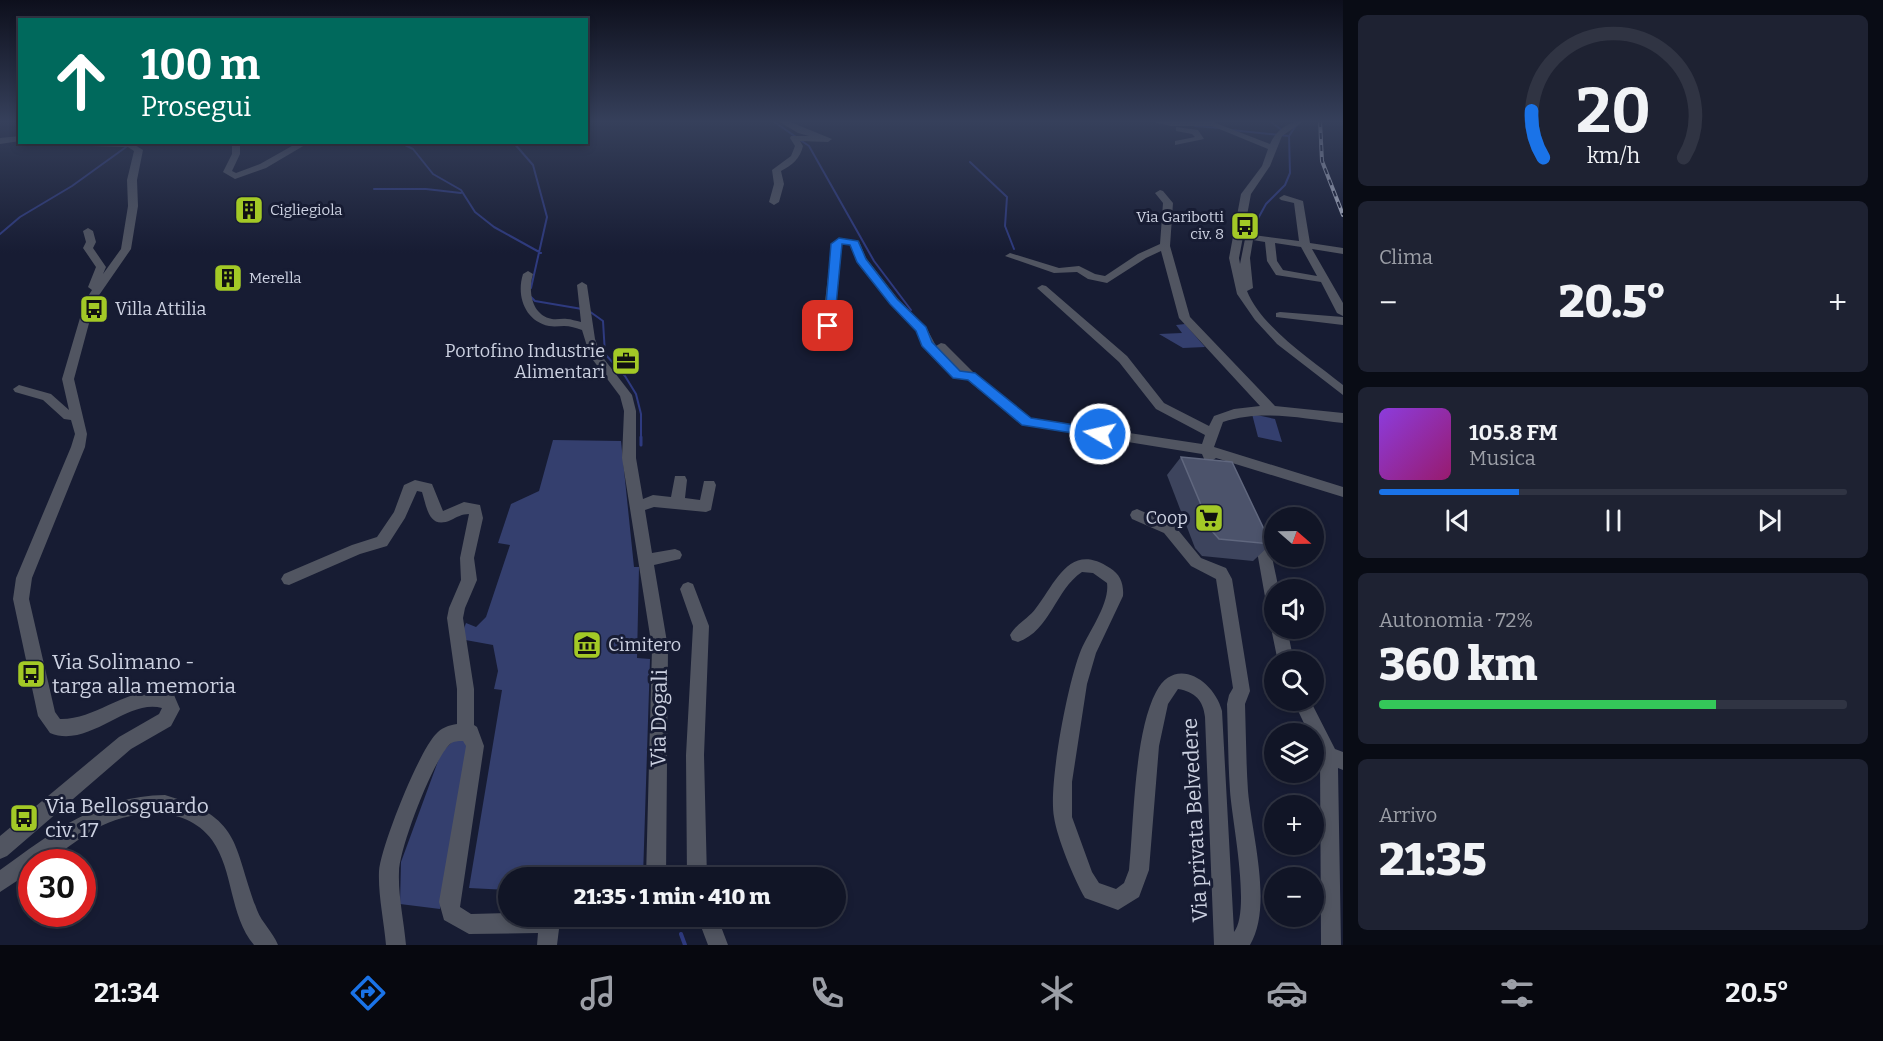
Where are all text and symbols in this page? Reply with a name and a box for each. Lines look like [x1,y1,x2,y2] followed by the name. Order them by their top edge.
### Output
[141,40,260,90] text: 100 m
[42,42,120,120] icon: ahead
[1576,74,1650,149] text: 20
[141,91,251,123] text: Prosegui
[1586,143,1640,169] text: km/h
[233,194,265,226] building icon: Cigliegiola
[270,201,343,219] place label: Cigliegiola
[1136,208,1225,243] place label: Via Garibotti civ. 8
[1229,210,1261,242] bus stop icon: Via Garibotti civ. 8
[1379,245,1433,269] text: Clima
[212,262,244,294] building icon: Merella
[249,269,301,287] place label: Merella
[1559,275,1667,329] text: 20.5°
[1379,283,1397,323] text: −
[1828,283,1847,323] text: +
[78,293,110,325] bus stop icon: Villa Attilia
[115,298,206,320] place label: Villa Attilia
[802,300,853,351] pin
[811,309,844,342] icon: arrive
[445,340,605,383] place label: Portofino Industrie Alimentari
[610,345,642,377] office icon: Portofino Industrie Alimentari
[1068,402,1132,466] position arrow
[1469,419,1558,446] text: 105.8 FM
[1469,446,1536,470] text: Musica
[1193,502,1225,534] supermarket icon: Coop
[1441,504,1474,537] icon: previous
[1597,504,1630,537] icon: pause
[1753,504,1786,537] icon: next
[1145,507,1188,529] place label: Coop
[1264,507,1324,567] north arrow
[1264,507,1324,927] map controls
[1264,579,1324,639] button: sound
[1379,608,1533,632] text: Autonomia · 72%
[571,629,603,661] museum icon: Cimitero
[608,634,681,656] place label: Cimitero
[1379,638,1538,692] text: 360 km
[52,649,237,699] place label: Via Solimano - targa alla memoria
[1264,651,1324,711] button: search
[15,658,47,690] bus stop icon: Via Solimano - targa alla memoria
[645,669,673,767] street label: Via Dogali
[1177,717,1213,923] street label: Via privata Belvedere
[1264,723,1324,783] button: layers
[45,793,209,843] place label: Via Bellosguardo civ. 17
[1264,795,1324,855] button: +
[8,802,40,834] bus stop icon: Via Bellosguardo civ. 17
[1379,803,1437,827] text: Arrivo
[1379,833,1487,887] text: 21:35
[18,849,96,927] speed limit sign: 30
[1264,867,1324,927] button: −
[574,883,770,910] text: 21:35 · 1 min · 410 m
[347,972,389,1014] icon: directions
[577,972,619,1014] icon: music
[806,972,848,1014] icon: phone
[1036,972,1078,1014] icon: climate
[1266,972,1308,1014] icon: car
[1496,972,1538,1014] icon: filters
[94,977,159,1009] text: 21:34
[1725,977,1789,1009] text: 20.5°

